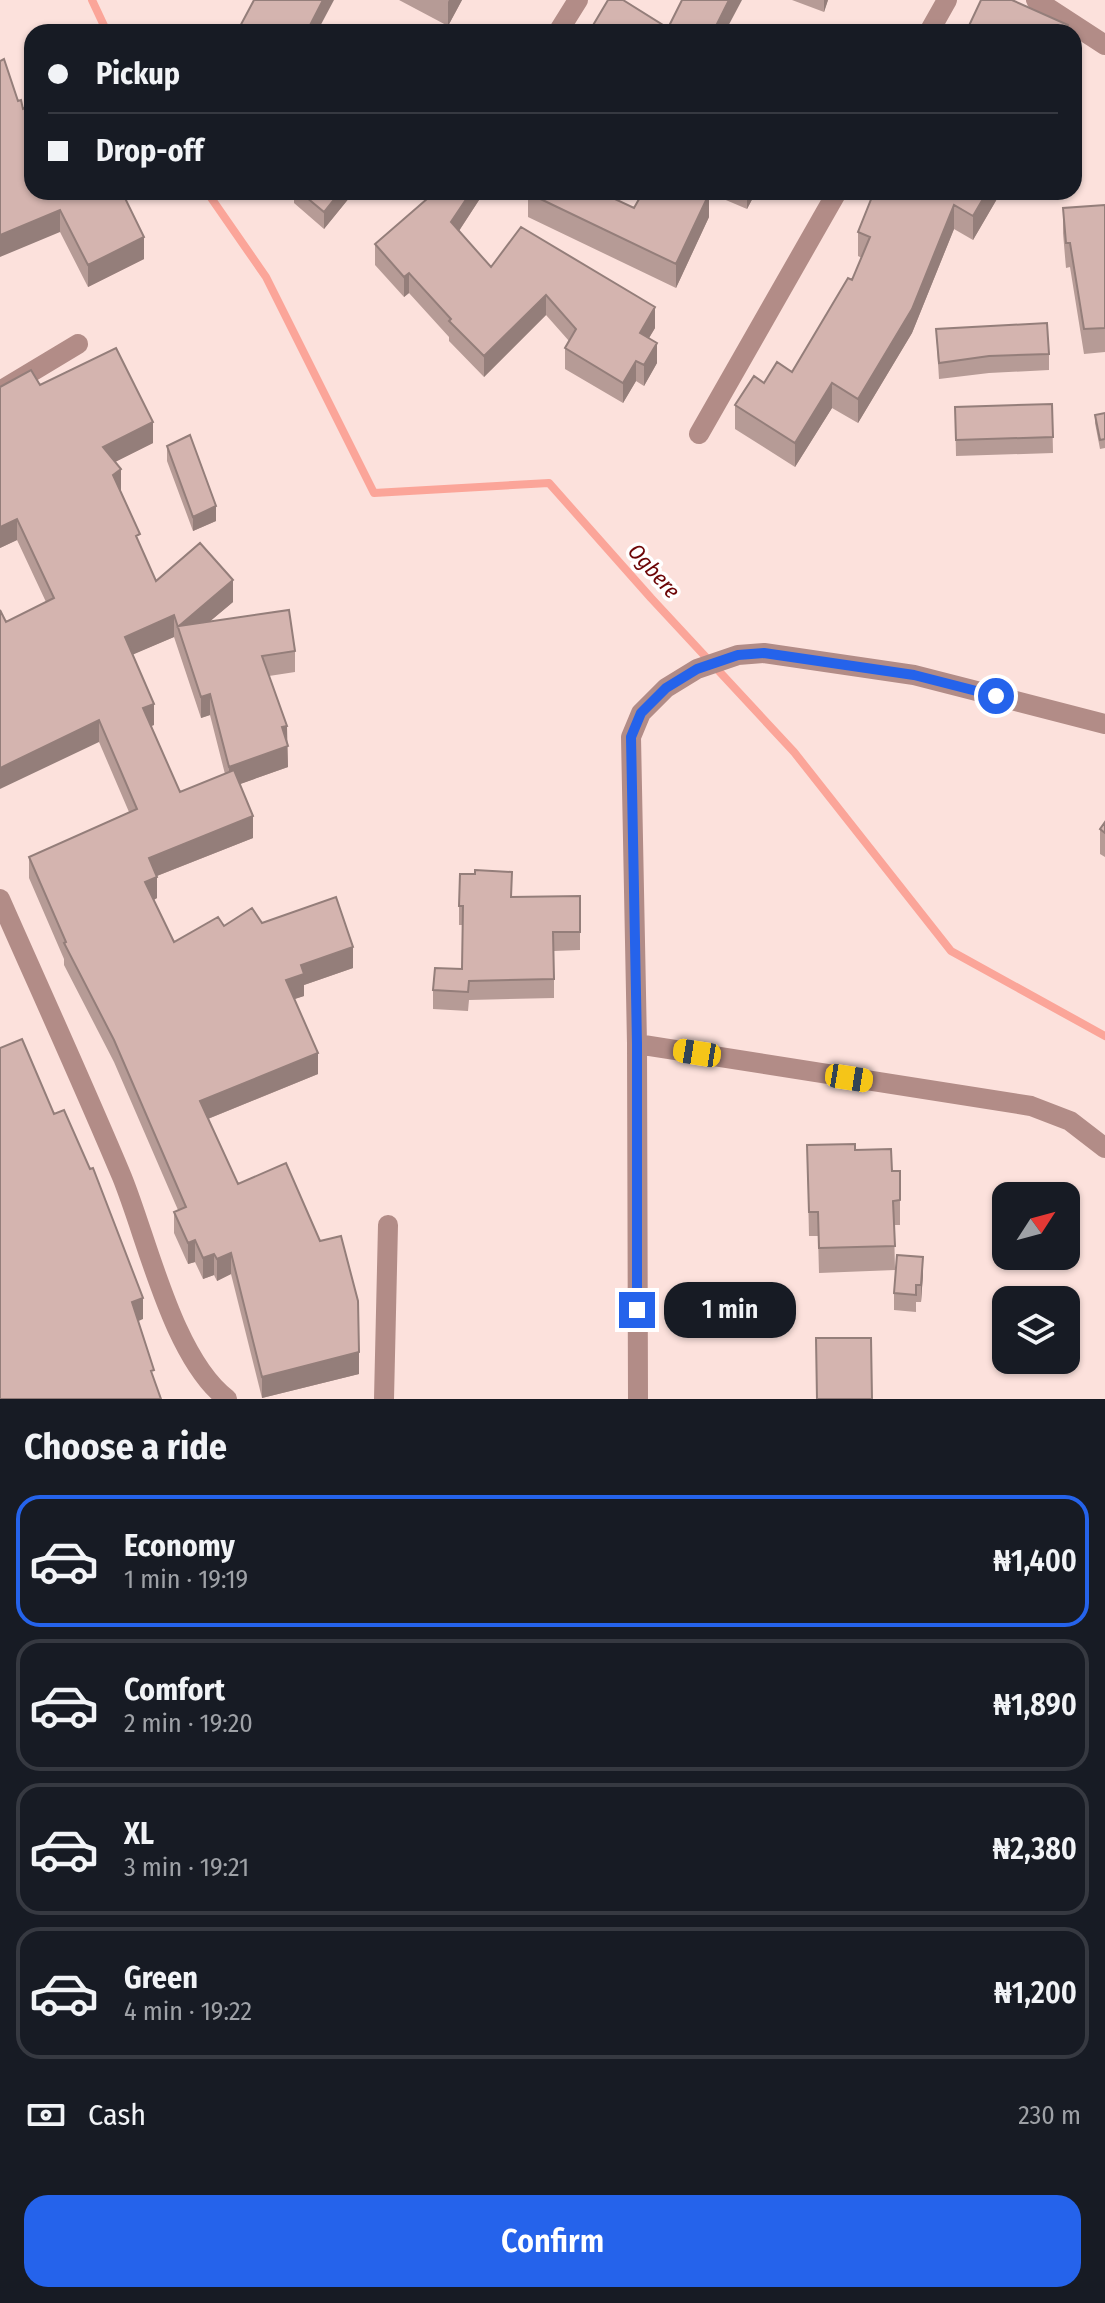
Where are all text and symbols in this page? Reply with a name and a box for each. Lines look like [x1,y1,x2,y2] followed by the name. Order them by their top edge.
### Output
[96,56,180,92] text: Pickup
[96,133,203,169] text: Drop-off
[622,538,686,604] water label: Ogbere
[978,678,1014,714] route start
[671,1037,723,1069] car
[823,1062,875,1094] car
[992,1182,1080,1270] north arrow
[992,1182,1080,1374] map controls
[665,1282,797,1338] callout: 1 min
[992,1286,1080,1374] button: layers
[619,1292,655,1328] route end
[702,1294,758,1325] text: 1 min
[24,1425,227,1469] text: Choose a ride
[28,1525,100,1597] icon: car
[124,1528,235,1564] text: Economy
[993,1543,1077,1579] text: ₦1,400
[124,1564,248,1595] text: 1 min · 19:19
[28,1669,100,1741] icon: car
[124,1672,225,1708] text: Comfort
[993,1687,1077,1723] text: ₦1,890
[124,1708,253,1739] text: 2 min · 19:20
[28,1813,100,1885] icon: car
[124,1816,154,1852] text: XL
[992,1831,1077,1867] text: ₦2,380
[124,1852,249,1883] text: 3 min · 19:21
[28,1957,100,2029] icon: car
[124,1960,198,1996] text: Green
[994,1975,1077,2011] text: ₦1,200
[124,1996,252,2027] text: 4 min · 19:22
[24,2093,68,2137] icon: cash
[88,2097,146,2133] text: Cash
[1018,2100,1081,2131] text: 230 m
[24,2195,1081,2287] button: Confirm

